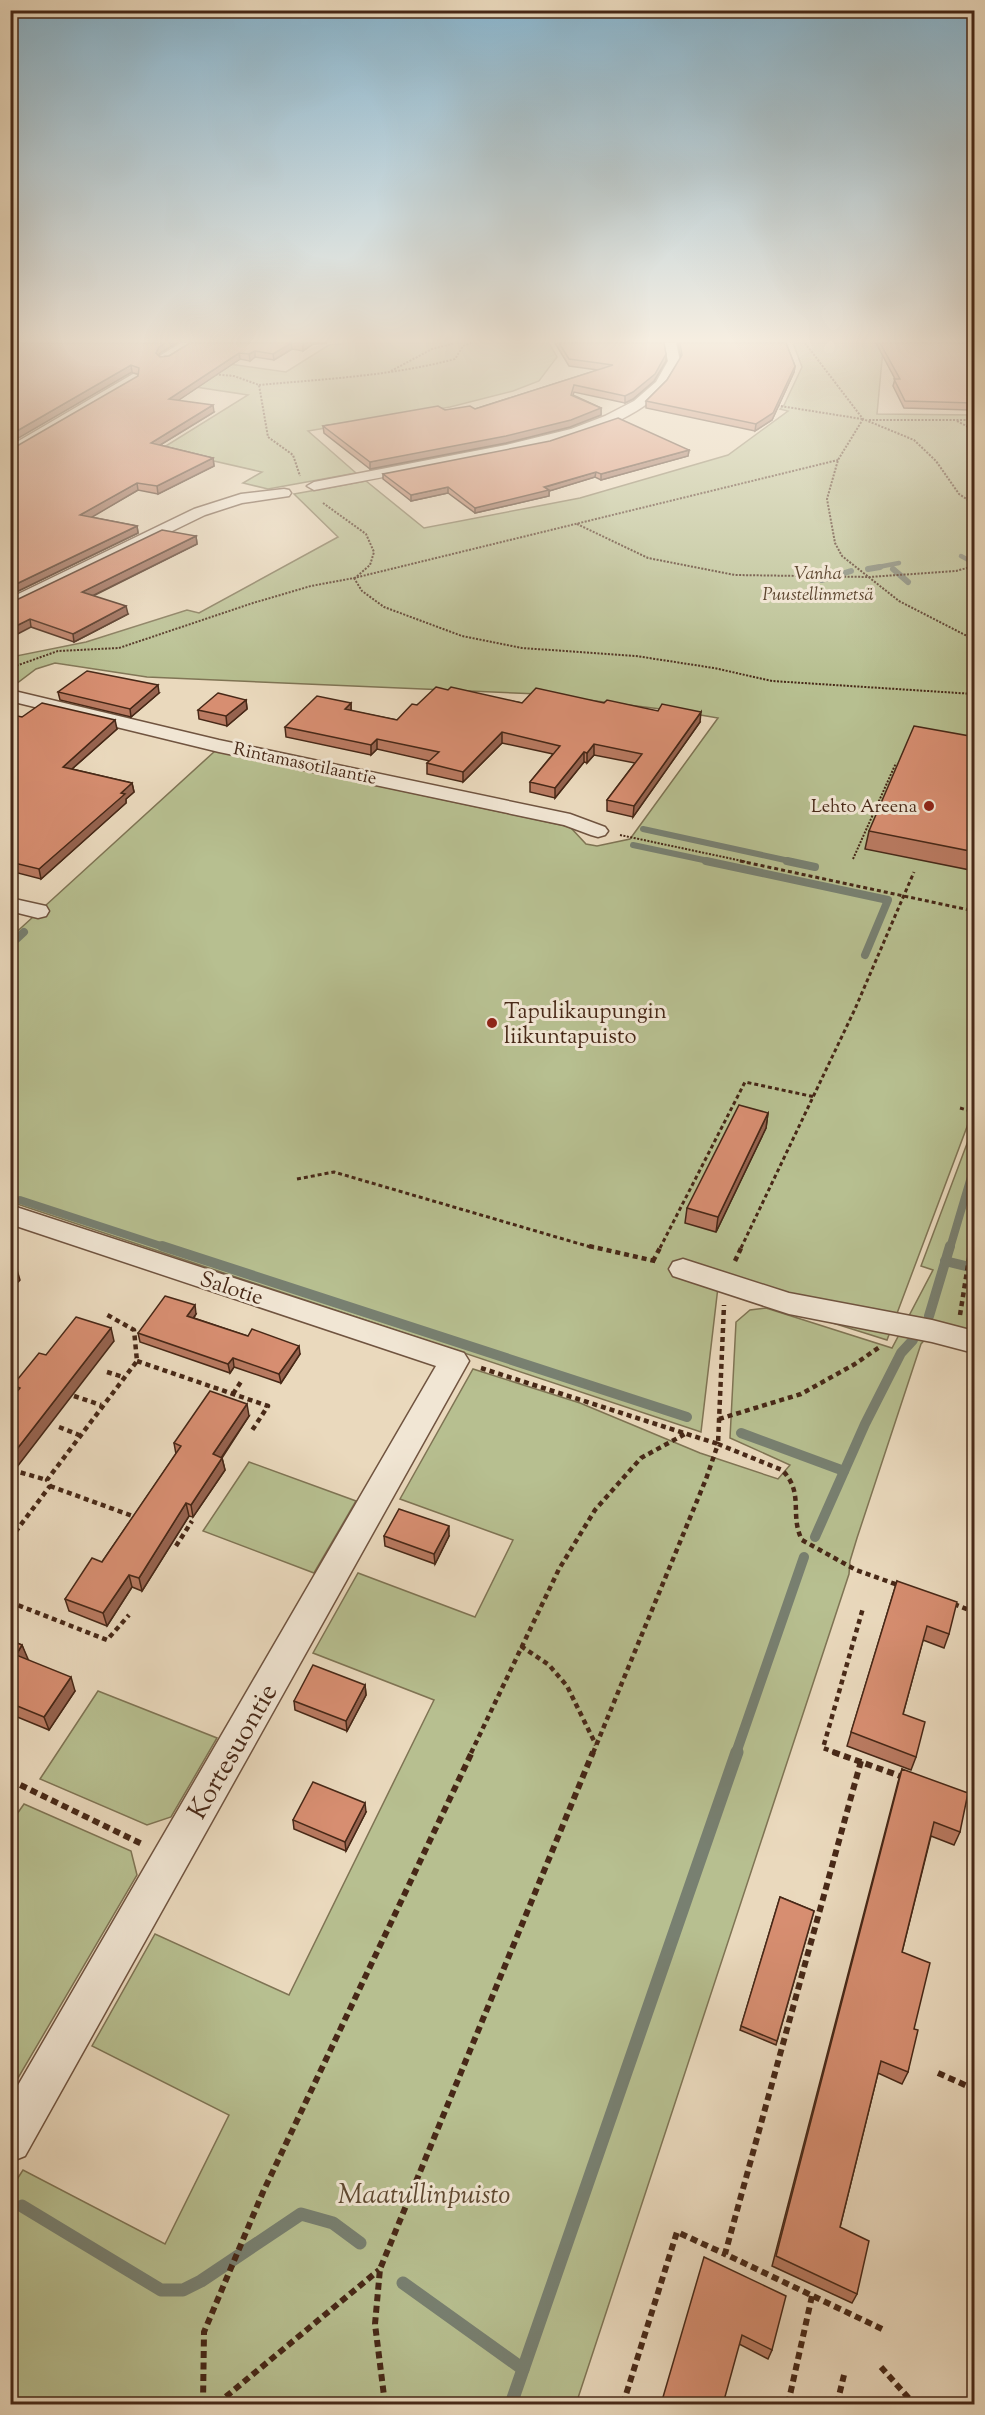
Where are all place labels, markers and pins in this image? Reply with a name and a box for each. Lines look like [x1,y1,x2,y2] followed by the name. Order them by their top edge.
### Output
[811,795,917,821] place label: Lehto Areena
[922,799,936,813] marker: Lehto Areena
[504,997,667,1054] place label: Tapulikaupungin liikuntapuisto
[485,1016,499,1030] marker: Tapulikaupungin liikuntapuisto

